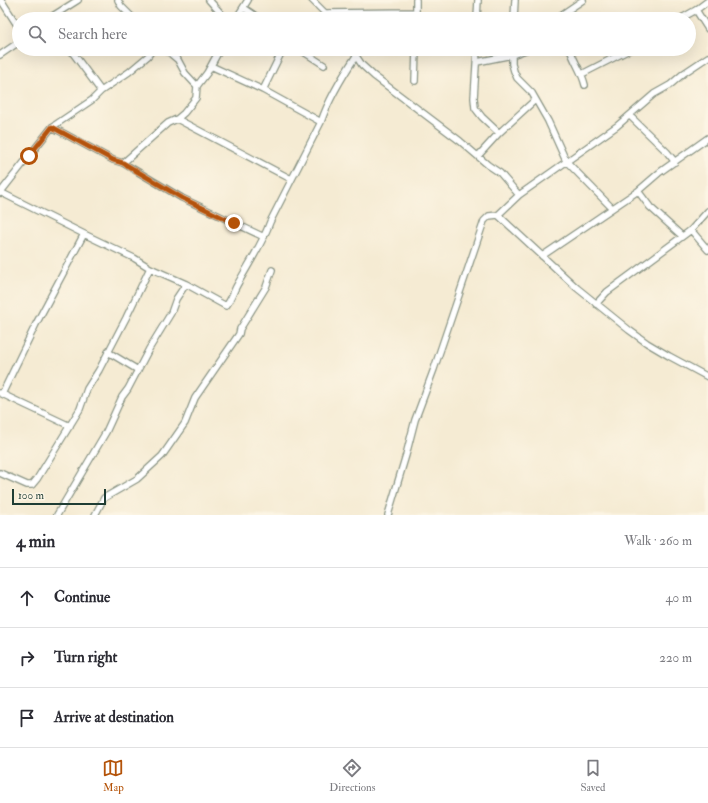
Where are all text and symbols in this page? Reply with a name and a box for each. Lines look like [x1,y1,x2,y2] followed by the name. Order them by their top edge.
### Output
[12,12,696,56] search box
[26,23,48,45] icon: search
[58,25,127,44] text: Search here
[20,147,38,165] route start
[225,214,243,232] route end
[12,487,106,506] scale bar
[18,489,44,502] text: 100 m
[16,531,55,552] text: 4 min
[624,533,692,549] text: Walk · 260 m
[16,587,38,609] icon: ahead
[54,588,110,607] text: Continue
[666,590,692,606] text: 40 m
[16,647,38,669] icon: right
[54,648,117,667] text: Turn right
[659,650,692,666] text: 220 m
[16,707,38,729] icon: arrive
[54,708,174,727] text: Arrive at destination
[102,757,124,794] tab: Map
[329,757,376,794] tab: Directions
[580,757,606,794] tab: Saved

